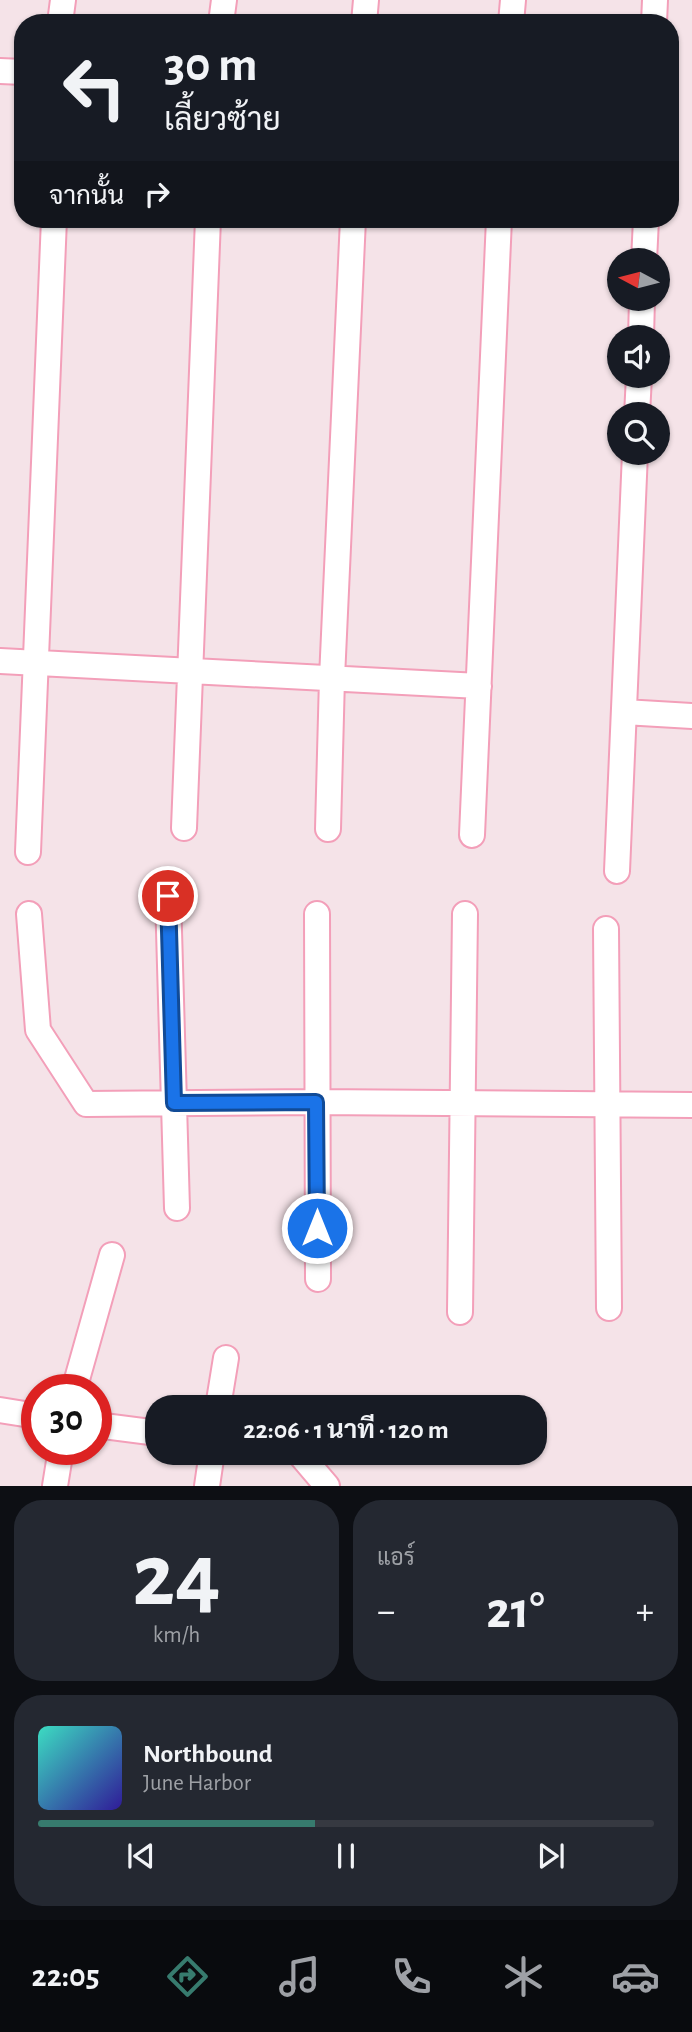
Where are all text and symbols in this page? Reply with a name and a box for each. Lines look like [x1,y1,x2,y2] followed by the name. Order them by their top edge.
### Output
[164,41,258,90] text: 30 m
[49,42,140,133] icon: left
[164,104,281,136] text: เลี้ยวซ้าย
[138,175,176,213] icon: right
[49,183,124,209] text: จากนั้น
[607,248,670,312] north arrow
[607,248,670,465] map controls
[607,325,670,388] button: sound
[607,402,670,465] button: search
[138,866,198,926] pin
[149,877,187,915] icon: arrive
[280,1191,354,1265] position arrow
[21,1374,112,1465] speed limit sign: 30
[243,1417,449,1443] text: 22:06 · 1 นาที · 120 m
[132,1531,221,1622] text: 24
[377,1547,415,1570] text: แอร์
[486,1585,545,1637] text: 21°
[377,1593,395,1631] text: −
[636,1593,654,1631] text: +
[153,1624,200,1647] text: km/h
[143,1741,272,1767] text: Northbound
[143,1772,251,1795] text: June Harbor
[122,1837,160,1875] icon: previous
[327,1837,365,1875] icon: pause
[532,1837,570,1875] icon: next
[163,1952,212,2001] icon: directions
[275,1952,324,2001] icon: music
[387,1952,436,2001] icon: phone
[499,1952,548,2001] icon: climate
[611,1952,660,2001] icon: car
[32,1960,100,1992] text: 22:05

